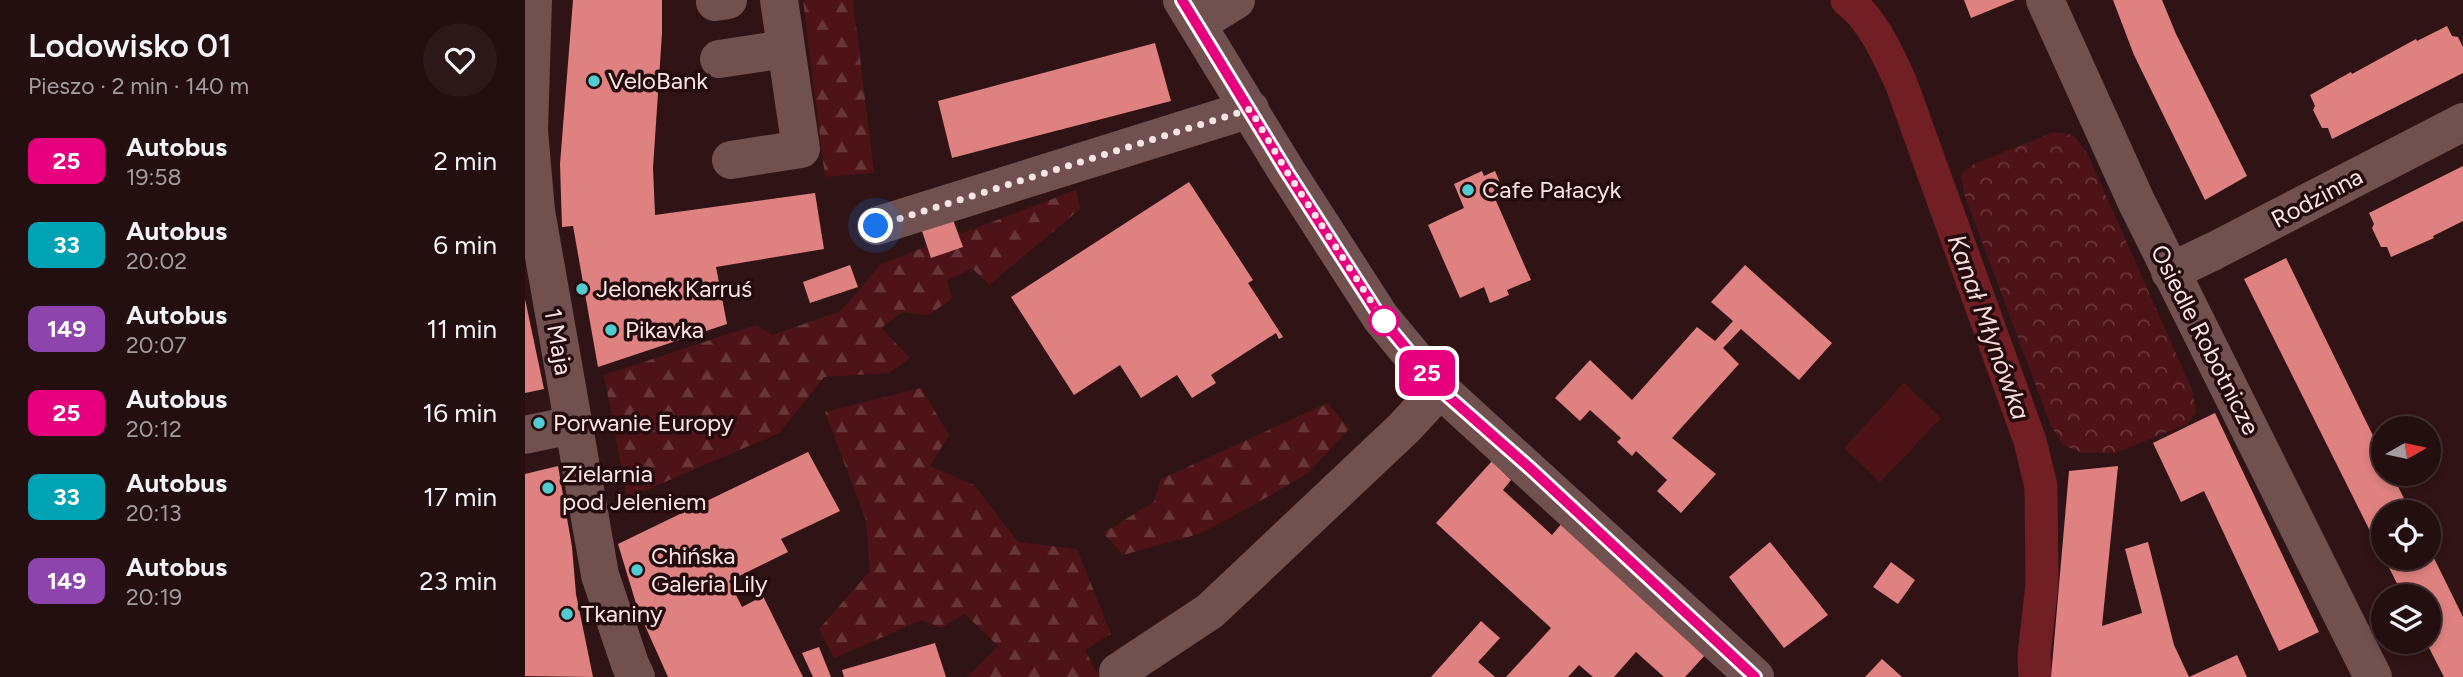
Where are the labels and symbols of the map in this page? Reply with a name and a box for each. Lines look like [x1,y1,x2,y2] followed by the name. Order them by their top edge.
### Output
[608,66,708,95] place label: VeloBank
[586,73,602,89] marker: VeloBank
[2266,161,2367,234] street label: Rodzinna
[1482,175,1622,204] place label: Cafe Pałacyk
[1460,182,1476,198] marker: Cafe Pałacyk
[858,208,893,243] your location
[1941,230,2037,424] water label: Kanał Młynówka
[2145,240,2266,440] street label: Osiedle Robotnicze
[596,274,752,303] place label: Jelonek Karruś
[574,281,590,297] marker: Jelonek Karruś
[538,306,579,377] street label: 1 Maja
[1369,306,1399,336] unlabelled marker
[625,315,704,344] place label: Pikavka
[603,322,619,338] marker: Pikavka
[1395,350,1459,396] line badge: 25
[553,408,734,437] place label: Porwanie Europy
[531,415,547,431] marker: Porwanie Europy
[2371,416,2441,486] north arrow
[562,459,706,516] place label: Zielarnia pod Jeleniem
[540,480,556,496] marker: Zielarnia pod Jeleniem
[651,541,768,598] place label: Chińska Galeria Lily
[629,562,645,578] marker: Chińska Galeria Lily
[581,599,663,628] place label: Tkaniny
[559,606,575,622] marker: Tkaniny

